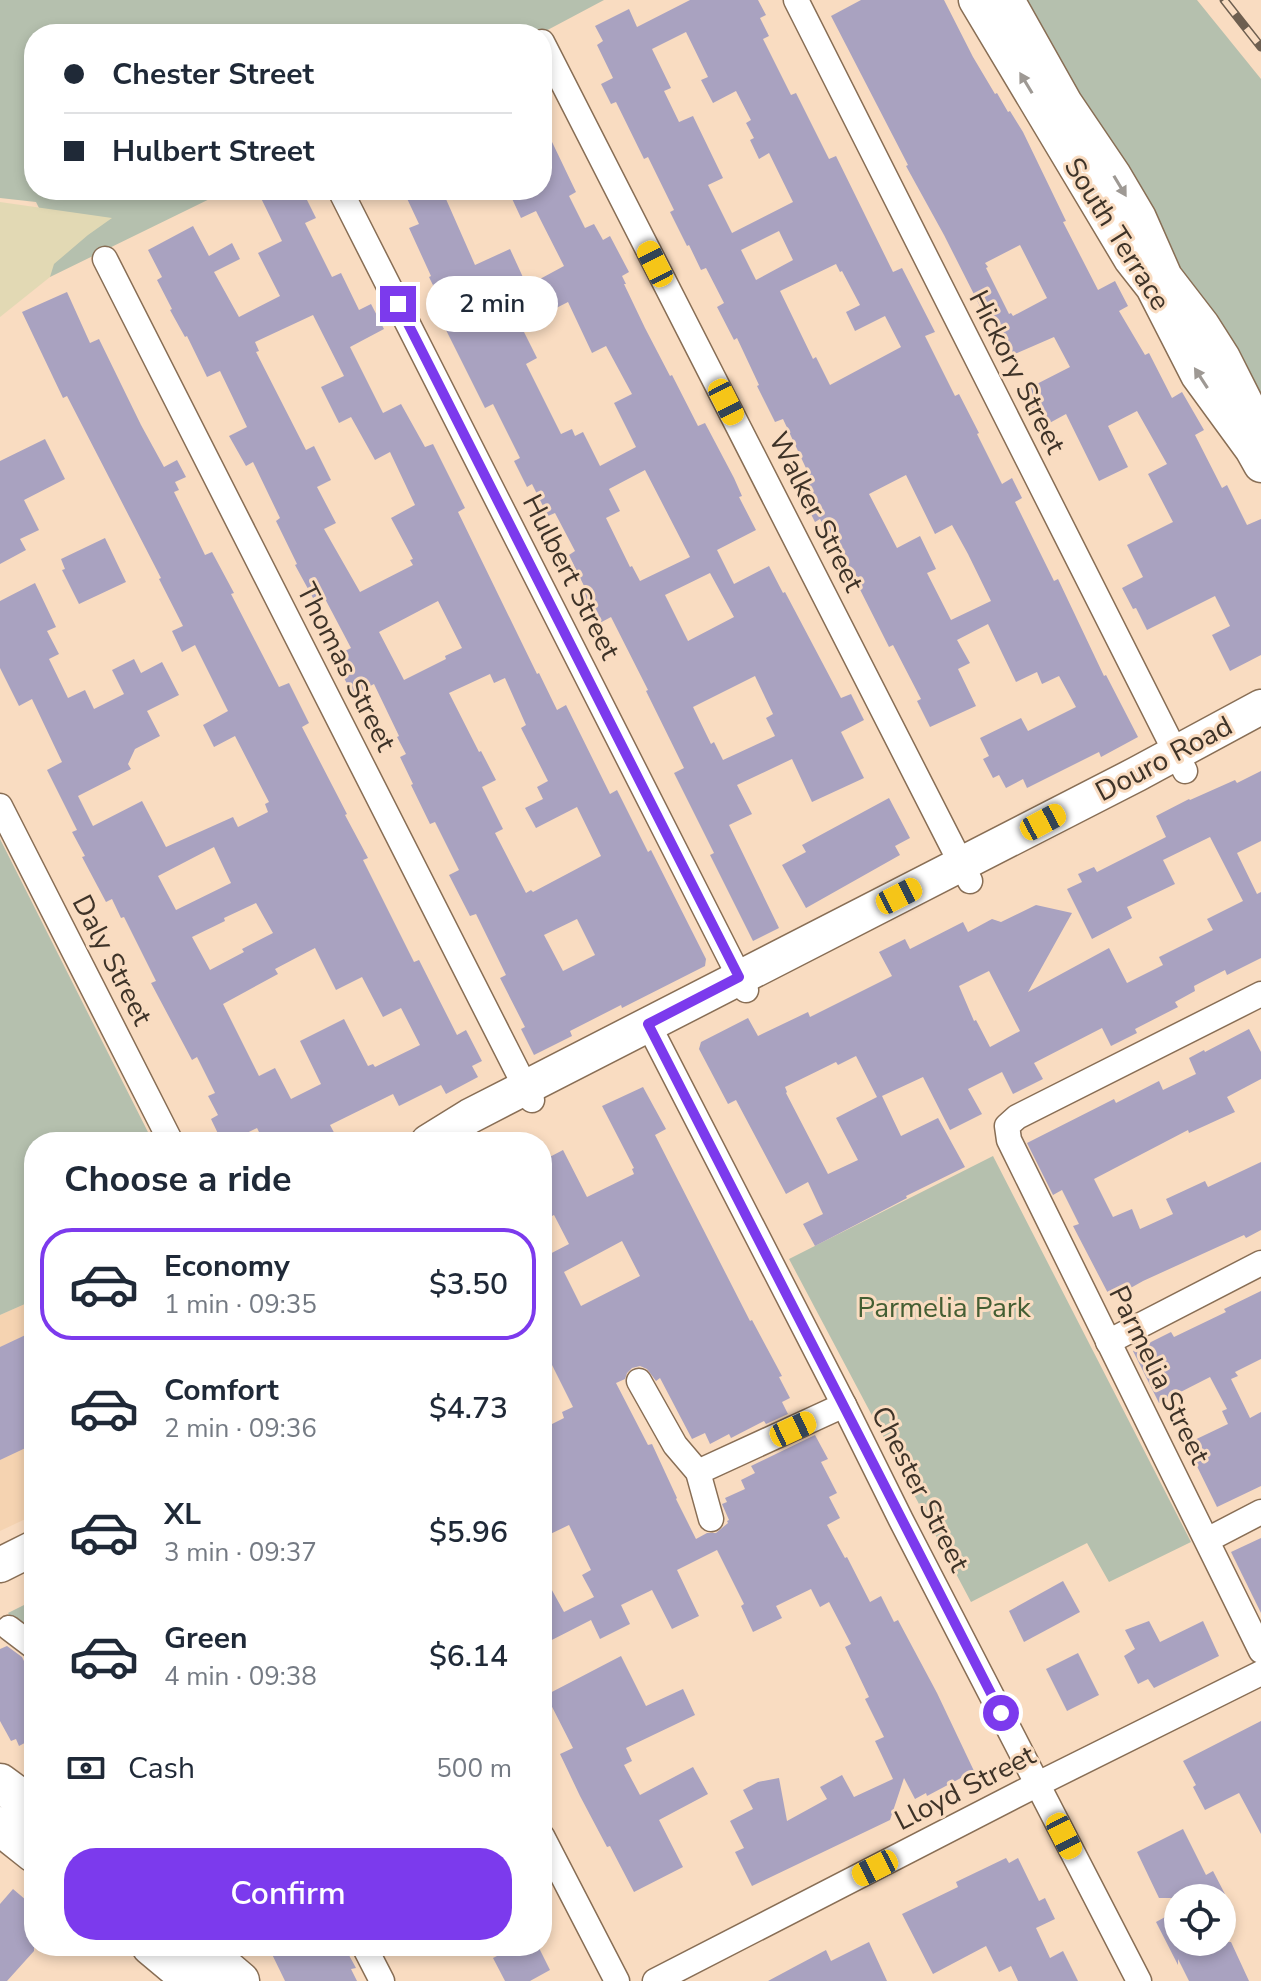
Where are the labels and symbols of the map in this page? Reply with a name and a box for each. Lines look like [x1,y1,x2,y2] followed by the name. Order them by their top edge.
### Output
[1019,72,1033,94] one-way arrow
[1055,150,1179,318] street label: South Terrace
[1113,175,1127,197] one-way arrow
[633,237,677,291] car
[426,276,558,332] callout: 2 min
[959,284,1075,460] street label: Hickory Street
[380,286,416,322] route end
[1195,367,1209,389] one-way arrow
[704,375,748,429] car
[759,426,873,599] street label: Walker Street
[513,488,629,666] street label: Hulbert Street
[287,576,405,758] street label: Thomas Street
[1089,707,1239,811] street label: Douro Road
[1016,800,1070,844] car
[872,874,926,918] car
[63,888,161,1032] street label: Daly Street
[1099,1279,1219,1471] street label: Parmelia Street
[857,1289,1032,1327] park label: Parmelia Park
[862,1400,978,1578] street label: Chester Street
[766,1408,820,1450] car
[983,1695,1019,1731] route start
[888,1736,1042,1840] street label: Lloyd Street
[1042,1809,1086,1863] car
[848,1846,902,1890] car

